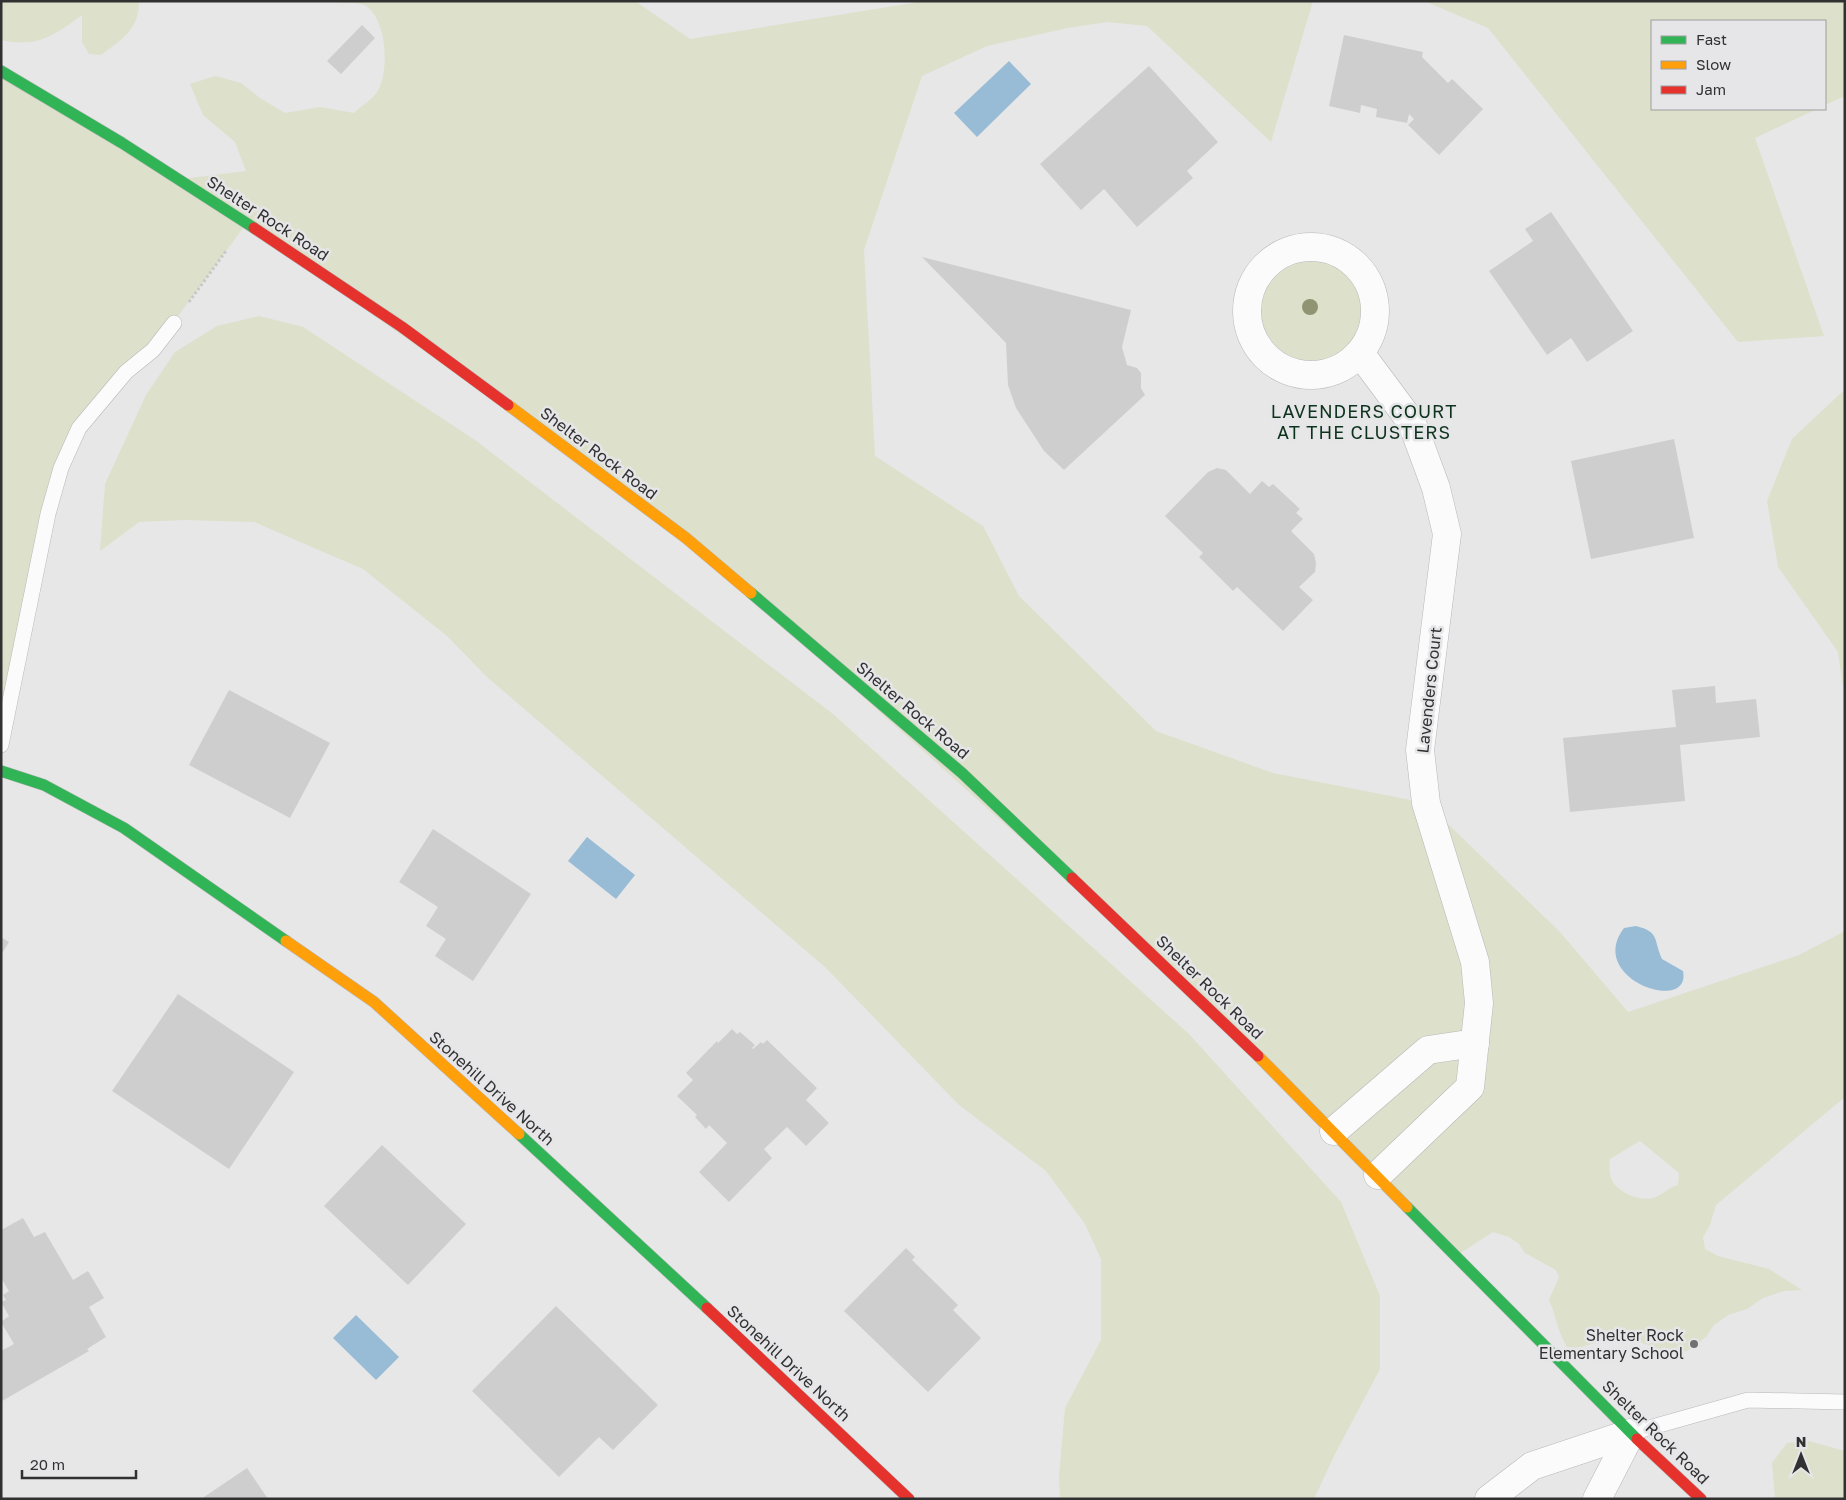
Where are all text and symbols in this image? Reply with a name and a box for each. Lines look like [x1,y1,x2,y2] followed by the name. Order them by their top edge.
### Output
[1651,20,1826,110] legend
[1696,30,1727,48] text: Fast
[1696,55,1731,73] text: Slow
[1696,80,1726,98] text: Jam
[203,171,333,265] street label: Shelter Rock Road
[1271,400,1457,443] district label: LAVENDERS COURT AT THE CLUSTERS
[537,402,661,504] street label: Shelter Rock Road
[1412,626,1446,754] street label: Lavenders Court
[852,657,974,763] street label: Shelter Rock Road
[1152,931,1268,1043] street label: Shelter Rock Road
[425,1026,559,1150] street label: Stonehill Drive North
[723,1301,855,1425] street label: Stonehill Drive North
[1539,1325,1684,1363] place label: Shelter Rock Elementary School
[1688,1338,1700,1350] marker: Shelter Rock Elementary School
[1598,1376,1714,1488] street label: Shelter Rock Road
[1776,1430,1826,1480] north arrow
[1796,1433,1806,1450] text: N
[22,1448,136,1480] scale bar
[30,1455,65,1473] text: 20 m

